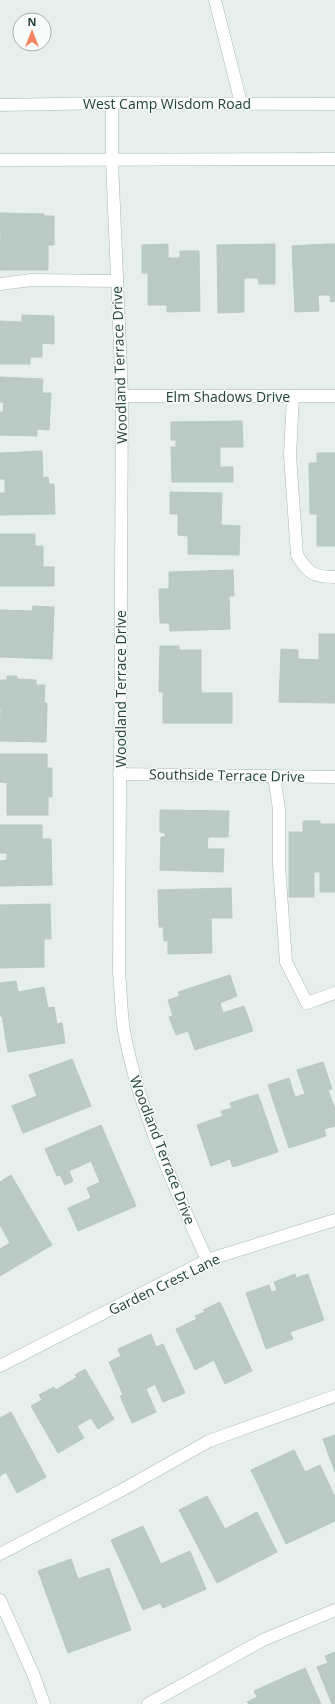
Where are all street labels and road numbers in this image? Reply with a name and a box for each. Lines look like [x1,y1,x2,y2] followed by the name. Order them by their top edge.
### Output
[83,94,251,113] street label: West Camp Wisdom Road
[107,286,131,444] street label: Woodland Terrace Drive
[166,387,290,406] street label: Elm Shadows Drive
[111,610,130,768] street label: Woodland Terrace Drive
[149,764,305,786] street label: Southside Terrace Drive
[126,1073,200,1227] street label: Woodland Terrace Drive
[105,1249,223,1319] street label: Garden Crest Lane

